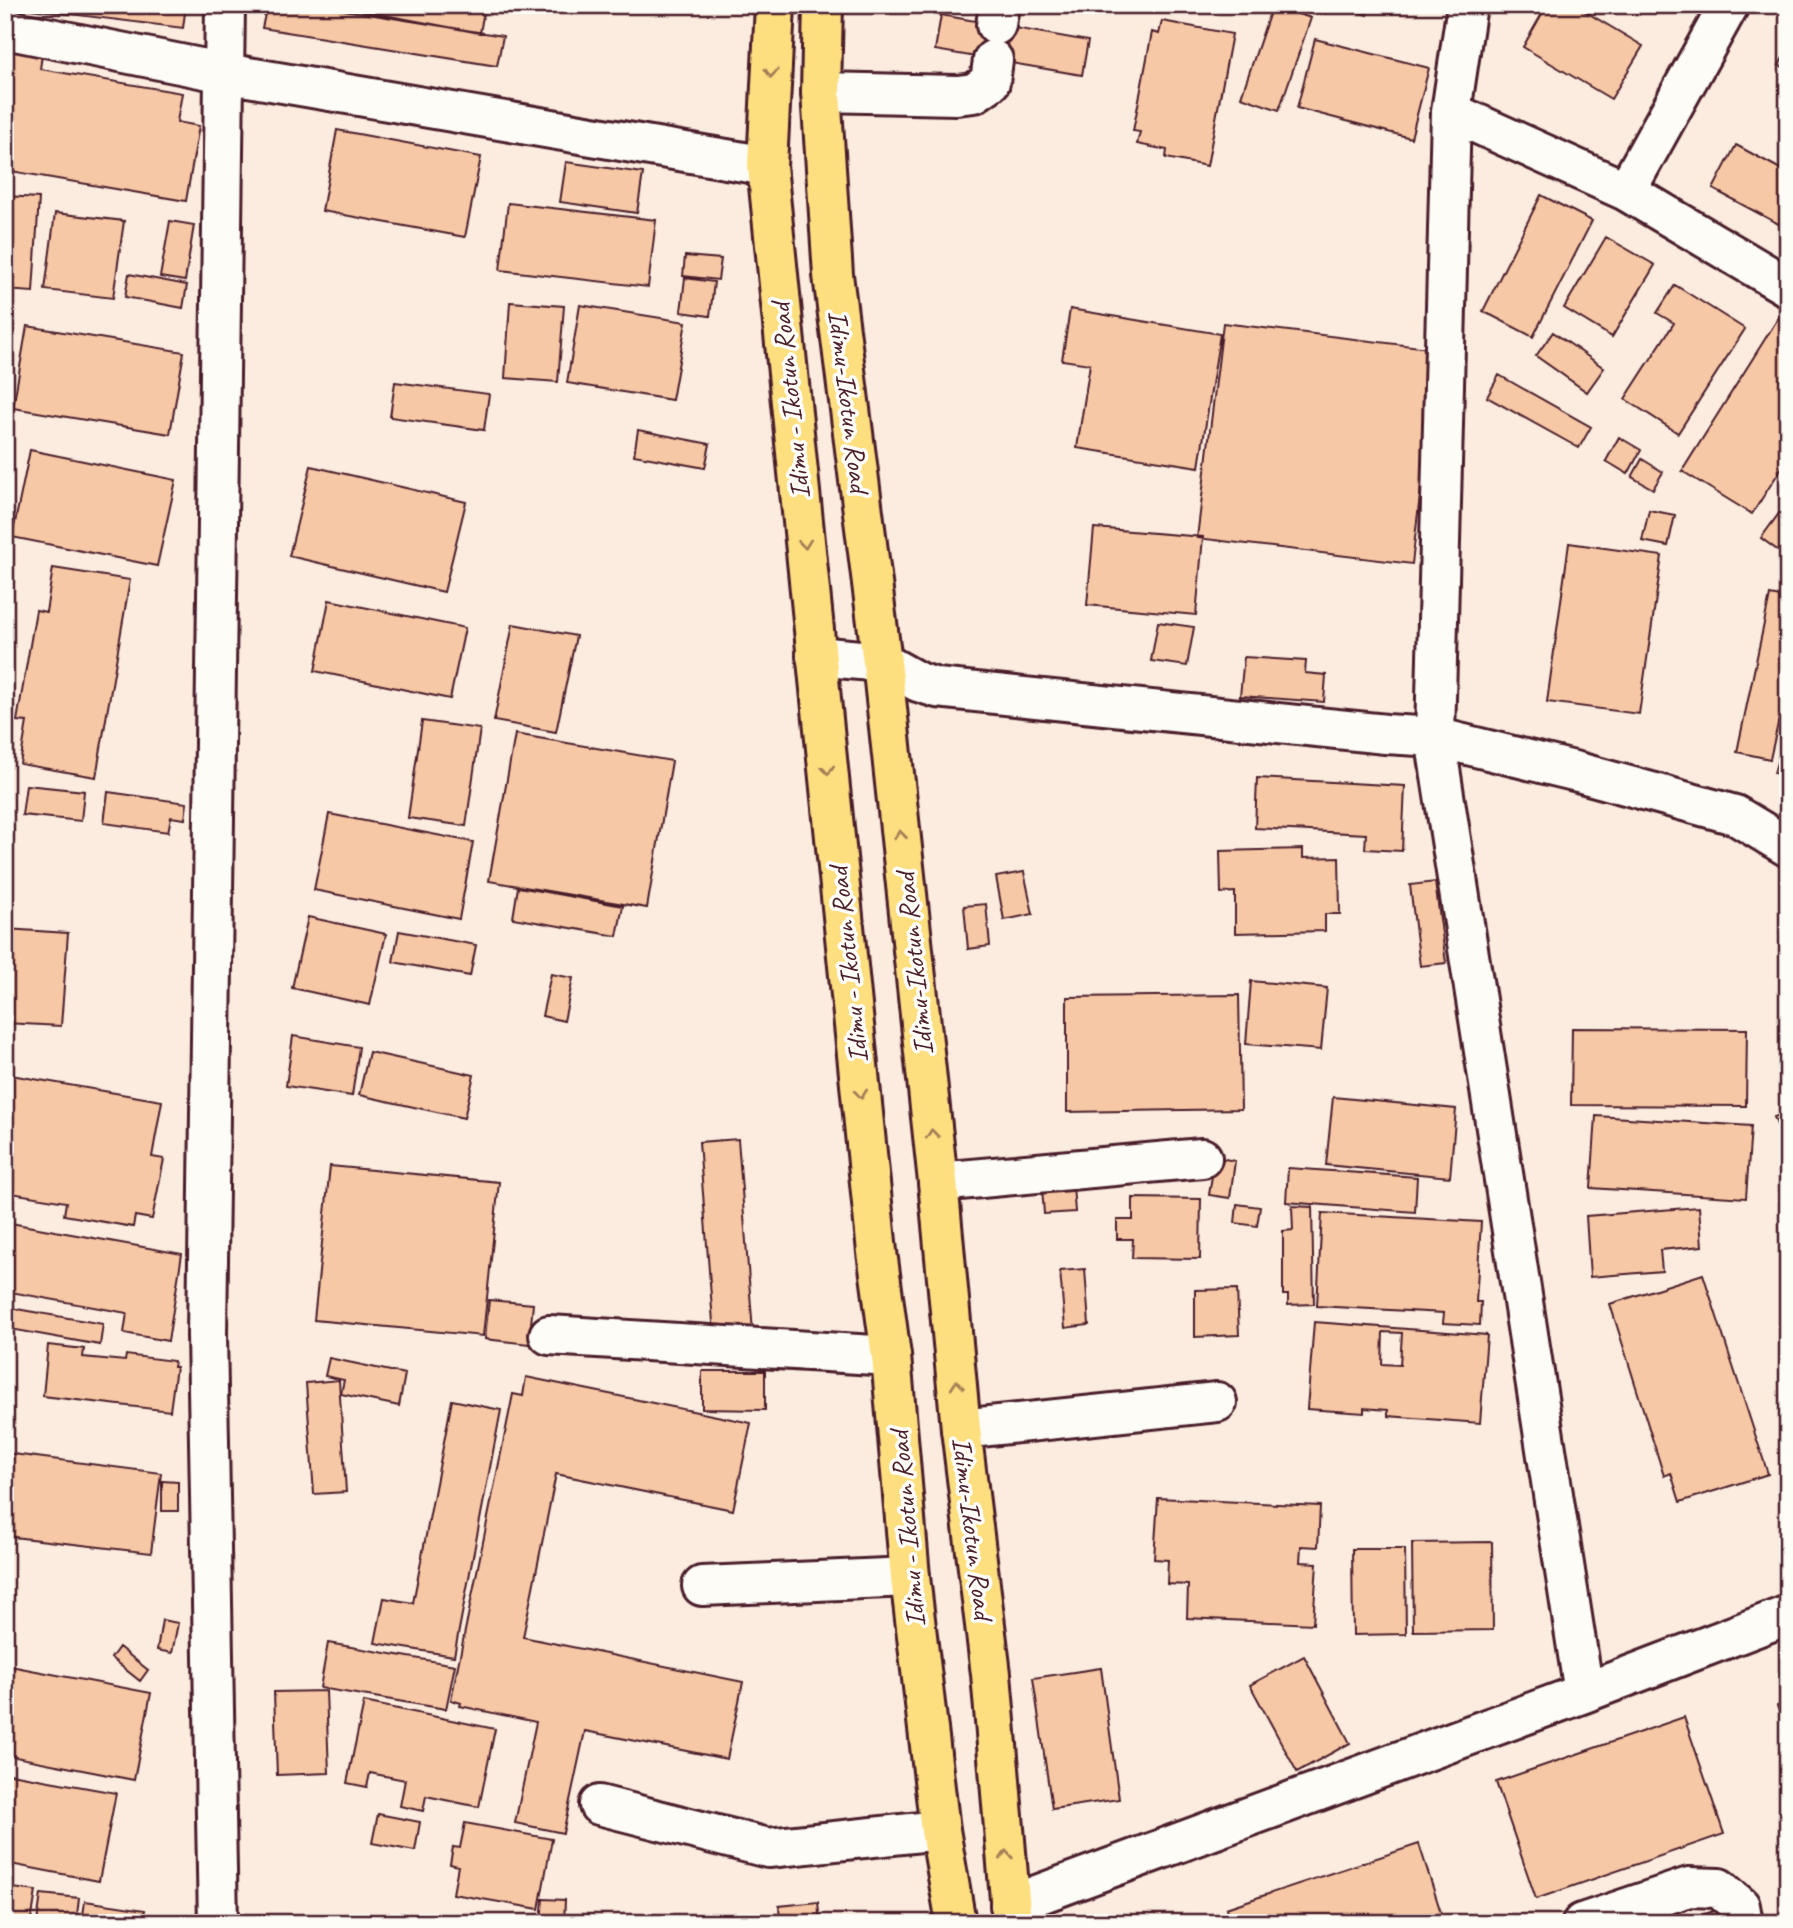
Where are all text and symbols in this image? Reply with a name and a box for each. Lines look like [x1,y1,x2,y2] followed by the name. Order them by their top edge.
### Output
[764,68,779,79] one-way arrow
[762,298,818,500] street label: Idimu - Ikotun Road
[820,308,878,498] street label: Idimu-Ikotun Road
[797,539,812,550] one-way arrow
[820,765,835,776] one-way arrow
[892,829,907,841] one-way arrow
[820,862,876,1064] street label: Idimu - Ikotun Road
[887,867,941,1057] street label: Idimu-Ikotun Road
[853,1088,868,1100] one-way arrow
[925,1128,940,1140] one-way arrow
[950,1379,965,1390] one-way arrow
[881,1426,933,1628] street label: Idimu - Ikotun Road
[944,1435,1002,1625] street label: Idimu-Ikotun Road
[999,1849,1014,1860] one-way arrow

